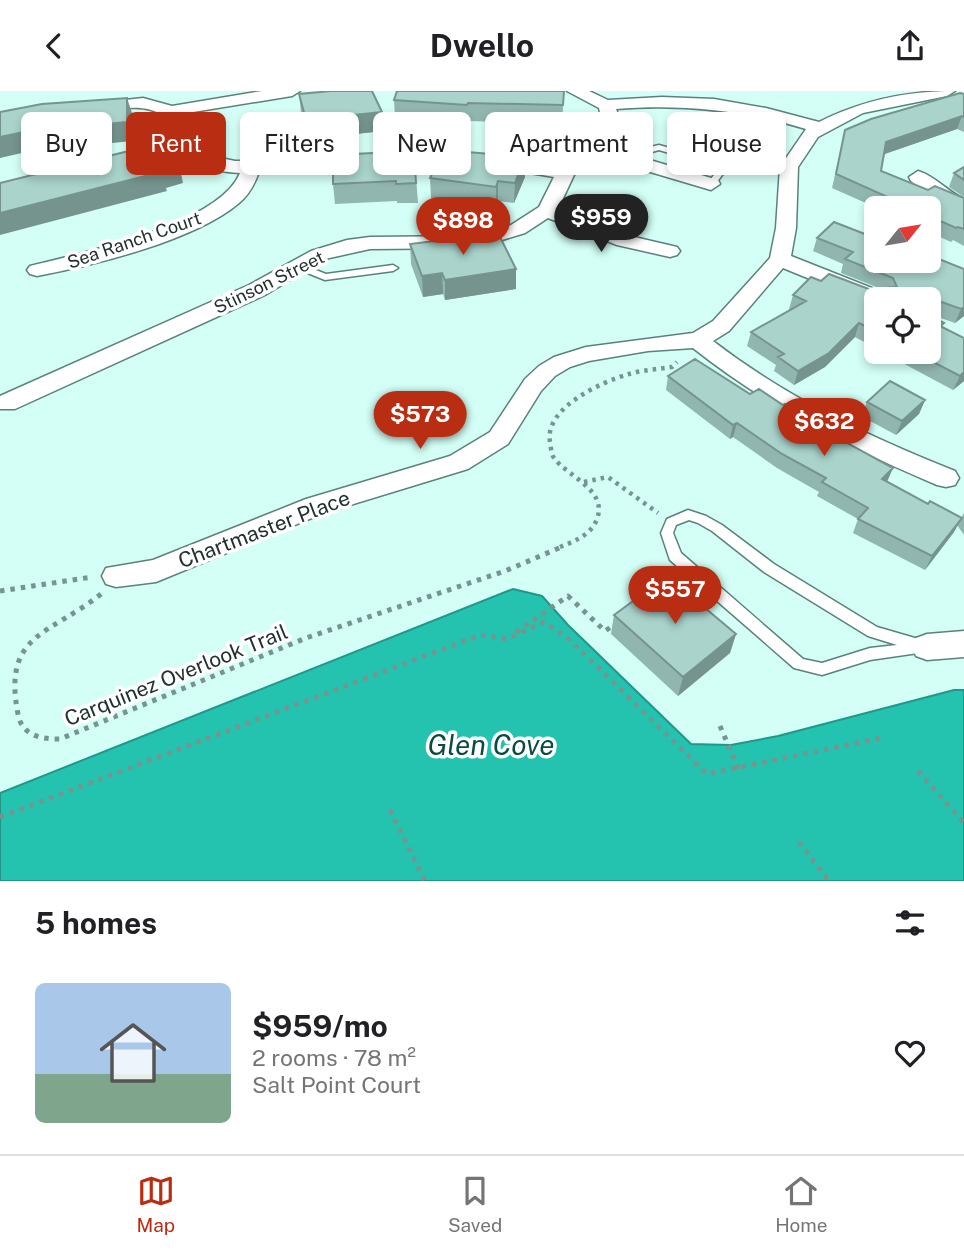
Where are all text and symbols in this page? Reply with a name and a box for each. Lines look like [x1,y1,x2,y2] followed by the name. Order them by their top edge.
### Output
[35,27,73,65] icon: back
[430,27,534,64] text: Dwello
[891,27,929,65] icon: share
[21,112,112,175] chip: Buy
[126,112,226,175] chip: Rent
[240,112,359,175] chip: Filters
[373,112,471,175] chip: New
[485,112,653,175] chip: Apartment
[667,112,786,175] chip: House
[560,195,642,254] pin: $959
[864,196,942,273] north arrow
[864,196,941,364] map controls
[422,197,504,257] pin: $898
[570,203,632,230] text: $959
[432,206,494,233] text: $898
[64,207,204,273] street label: Sea Ranch Court
[210,246,328,318] street label: Stinson Street
[864,287,941,364] button: locate
[379,391,461,451] pin: $573
[783,399,865,458] pin: $632
[390,400,450,427] text: $573
[794,407,854,434] text: $632
[175,485,353,573] street label: Chartmaster Place
[634,567,716,626] pin: $557
[644,575,706,602] text: $557
[61,619,291,731] street label: Carquinez Overlook Trail
[427,728,555,761] water label: Glen Cove
[891,904,929,942] icon: filters
[35,905,157,941] text: 5 homes
[252,1008,388,1044] text: $959/mo
[91,1011,175,1095] icon: home
[891,1034,929,1072] icon: heart
[252,1044,416,1071] text: 2 rooms · 78 m²
[252,1071,421,1098] text: Salt Point Court
[136,1172,175,1236] tab: Map
[448,1172,502,1236] tab: Saved
[775,1172,828,1236] tab: Home

